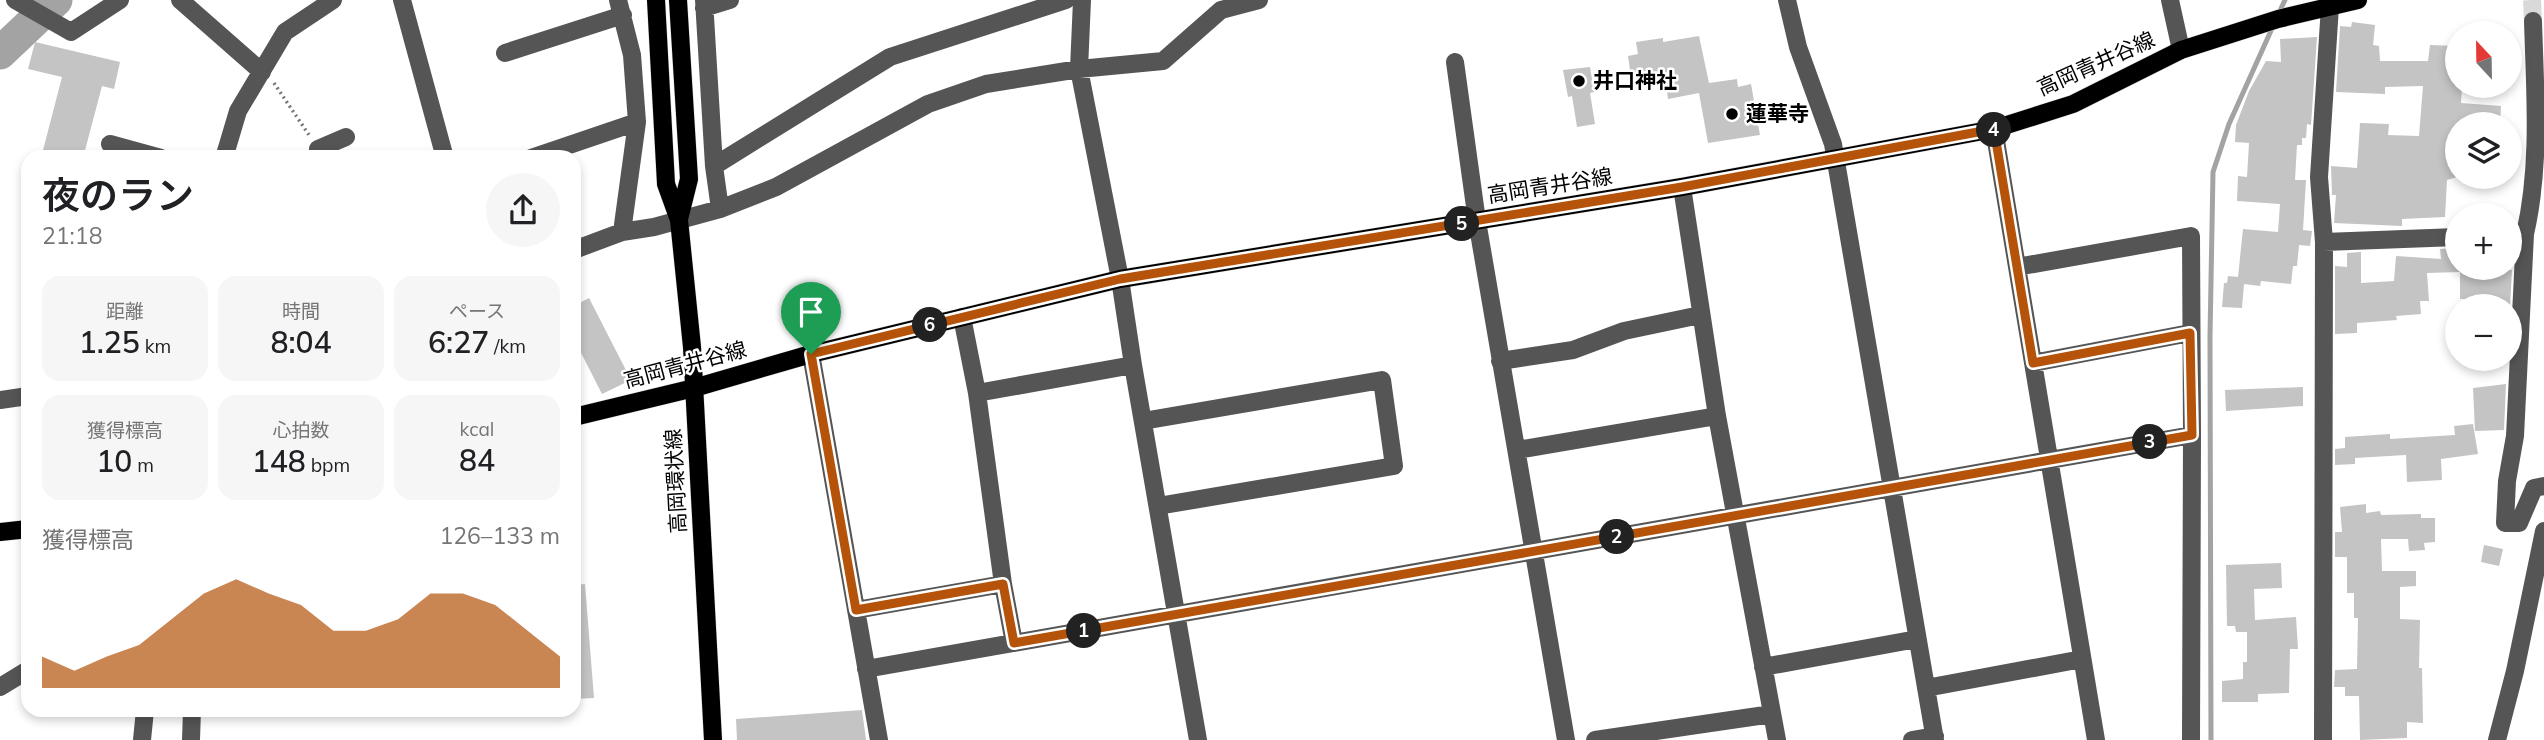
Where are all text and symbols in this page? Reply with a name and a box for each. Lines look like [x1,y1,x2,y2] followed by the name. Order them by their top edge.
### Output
[2445,21,2522,98] north arrow
[2445,21,2522,371] map controls
[2033,26,2158,101] street label: 高岡青井谷線
[1593,67,1677,93] place label: 井口神社
[1571,73,1587,89] marker: 井口神社
[1746,100,1809,126] place label: 蓮華寺
[1724,106,1740,122] marker: 蓮華寺
[2445,112,2522,189] button: layers
[1976,113,2011,148] pin: 4
[1988,117,1999,141] text: 4
[1486,162,1614,208] street label: 高岡青井谷線
[42,171,194,219] text: 夜のラン
[486,173,560,247] button: share
[2445,203,2522,280] button: +
[1444,206,1480,242] pin: 5
[1456,211,1467,235] text: 5
[42,221,102,250] text: 21:18
[781,282,841,354] pin
[792,293,830,331] icon: arrive
[2445,294,2522,371] button: −
[106,299,144,323] text: 距離
[282,299,320,323] text: 時間
[449,299,505,323] text: ペース
[912,308,948,342] pin: 6
[924,312,935,336] text: 6
[79,323,140,361] text: 1.25
[270,323,332,361] text: 8:04
[428,323,489,361] text: 6:27
[140,334,171,358] text: km
[489,334,526,358] text: /km
[621,335,749,393] street label: 高岡青井谷線
[460,417,494,441] text: kcal
[87,418,163,442] text: 獲得標高
[272,418,330,442] text: 心拍数
[2132,424,2168,460] pin: 3
[659,428,691,534] street label: 高岡環状線
[2144,429,2155,453] text: 3
[459,441,495,479] text: 84
[96,442,132,480] text: 10
[252,442,306,480] text: 148
[132,453,154,477] text: m
[306,453,350,477] text: bpm
[1600,520,1634,554] pin: 2
[439,521,560,550] text: 126–133 m
[1611,524,1622,548] text: 2
[42,525,134,554] text: 獲得標高
[1066,614,1102,648] pin: 1
[1078,618,1089,642] text: 1

